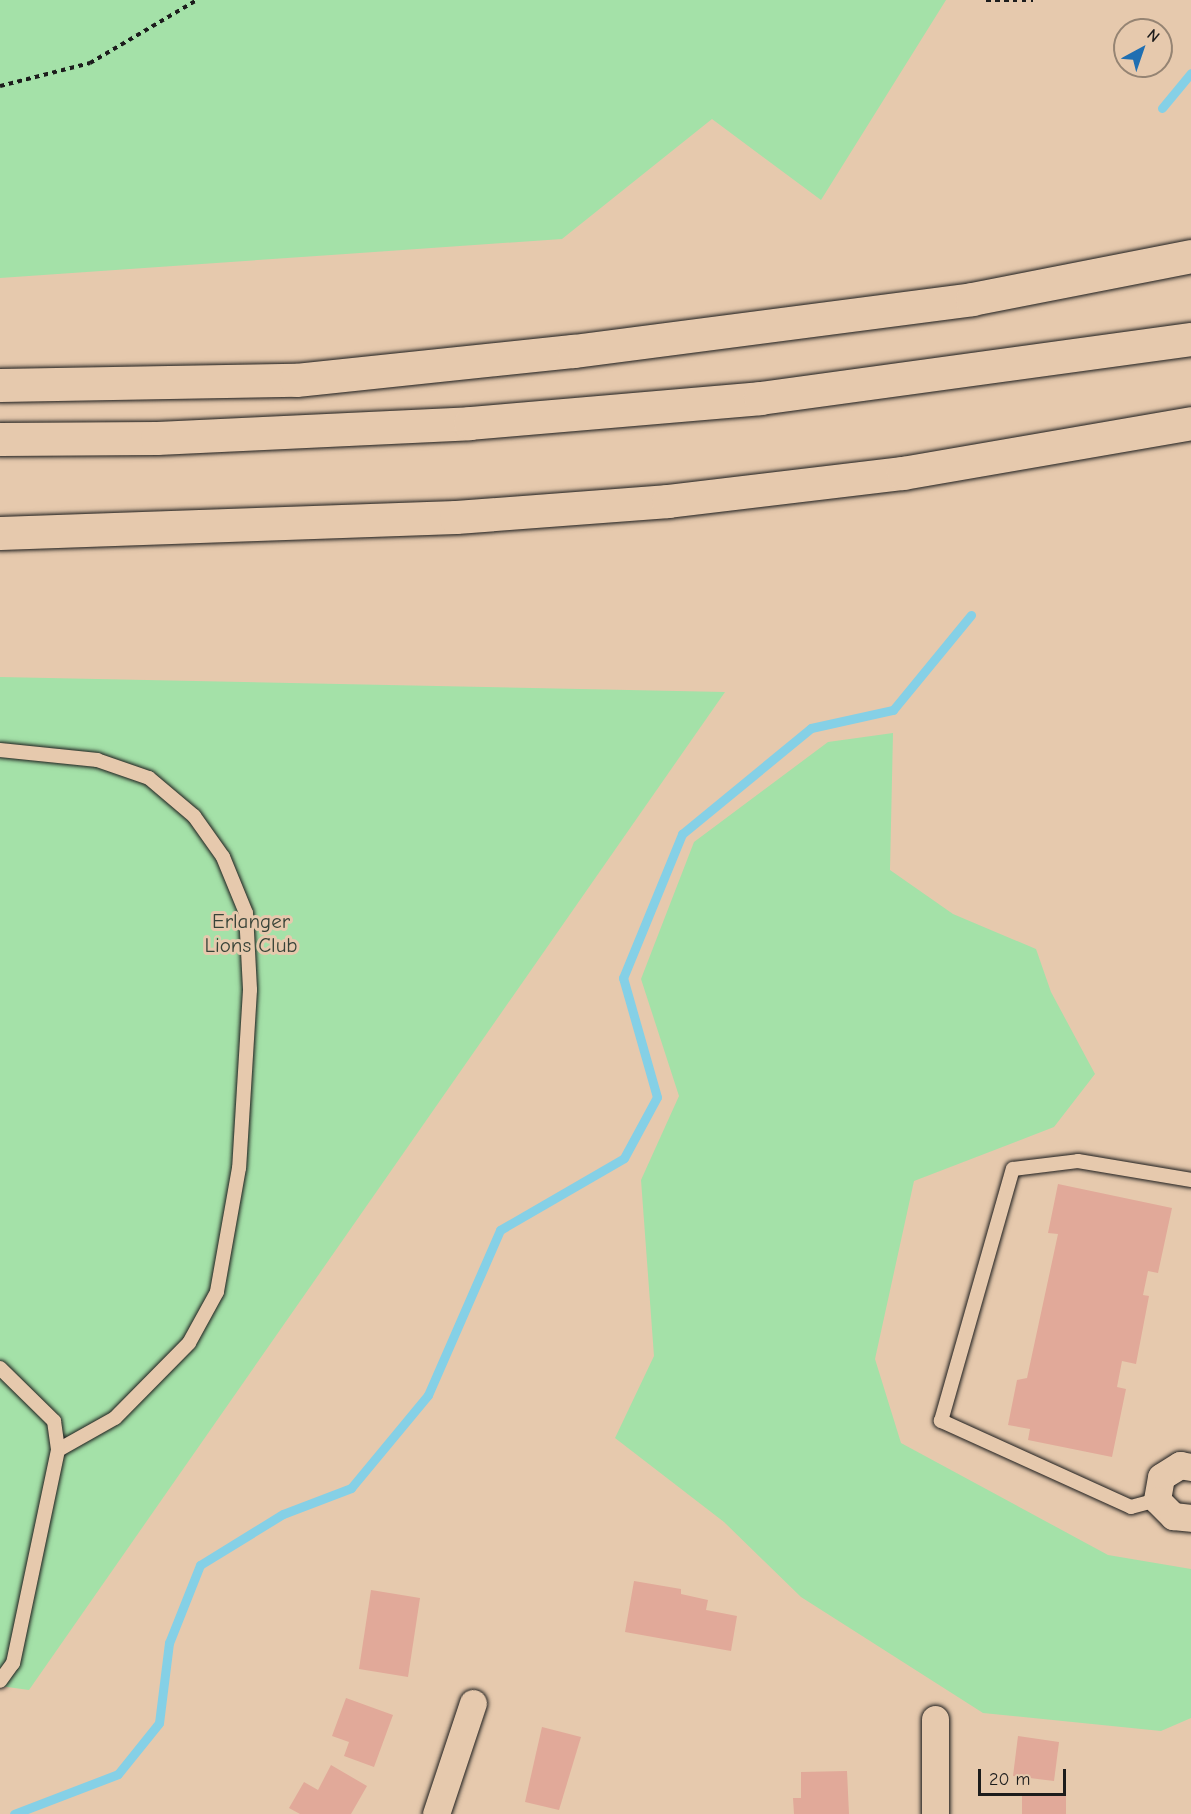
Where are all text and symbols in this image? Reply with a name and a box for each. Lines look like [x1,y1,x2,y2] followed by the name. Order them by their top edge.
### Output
[1113,18,1173,78] north arrow
[1144,25,1163,46] text: N
[204,908,298,958] park label: Erlanger Lions Club
[981,1757,1070,1795] scale bar
[989,1769,1030,1790] text: 20 m

